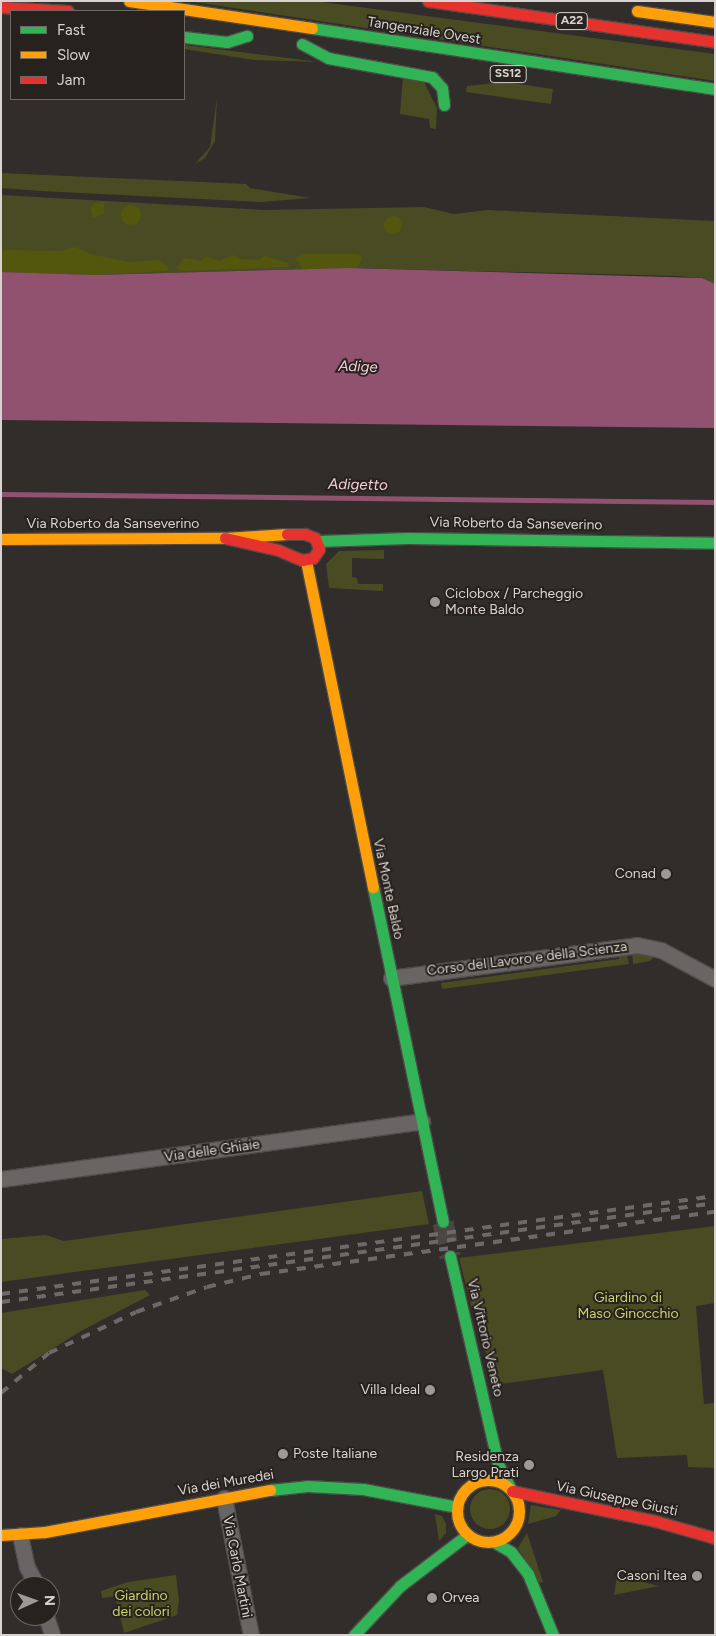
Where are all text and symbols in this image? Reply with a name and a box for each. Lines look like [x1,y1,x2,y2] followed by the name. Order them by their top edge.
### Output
[10,10,185,100] legend
[556,12,588,30] road number: A22
[366,14,482,48] street label: Tangenziale Ovest
[57,21,85,39] text: Fast
[57,46,90,64] text: Slow
[489,64,527,84] road number: SS12
[57,71,85,89] text: Jam
[338,357,378,377] water label: Adige
[328,475,388,495] water label: Adigetto
[429,514,603,534] street label: Via Roberto da Sanseverino
[27,516,199,532] street label: Via Roberto da Sanseverino
[445,586,583,618] place label: Ciclobox / Parcheggio Monte Baldo
[429,596,441,608] marker: Ciclobox / Parcheggio Monte Baldo
[369,837,407,941] street label: Via Monte Baldo
[615,866,656,882] place label: Conad
[660,868,672,880] marker: Conad
[426,938,628,980] street label: Corso del Lavoro e della Scienza
[163,1136,261,1166] street label: Via delle Ghiaie
[463,1277,507,1399] street label: Via Vittorio Veneto
[577,1290,679,1322] park label: Giardino di Maso Ginocchio
[360,1382,420,1398] place label: Villa Ideal
[424,1384,436,1396] marker: Villa Ideal
[293,1446,377,1462] place label: Poste Italiane
[277,1448,289,1460] marker: Poste Italiane
[452,1449,519,1481] place label: Residenza Largo Prati
[523,1459,535,1471] marker: Residenza Largo Prati
[177,1466,275,1500] street label: Via dei Muredei
[555,1478,679,1520] street label: Via Giuseppe Giusti
[219,1515,255,1619] street label: Via Carlo Martini
[617,1568,687,1584] place label: Casoni Itea
[691,1570,703,1582] marker: Casoni Itea
[10,1576,60,1626] north arrow
[112,1588,170,1620] park label: Giardino dei colori
[442,1590,479,1606] place label: Orvea
[426,1592,438,1604] marker: Orvea
[41,1595,58,1606] text: N

